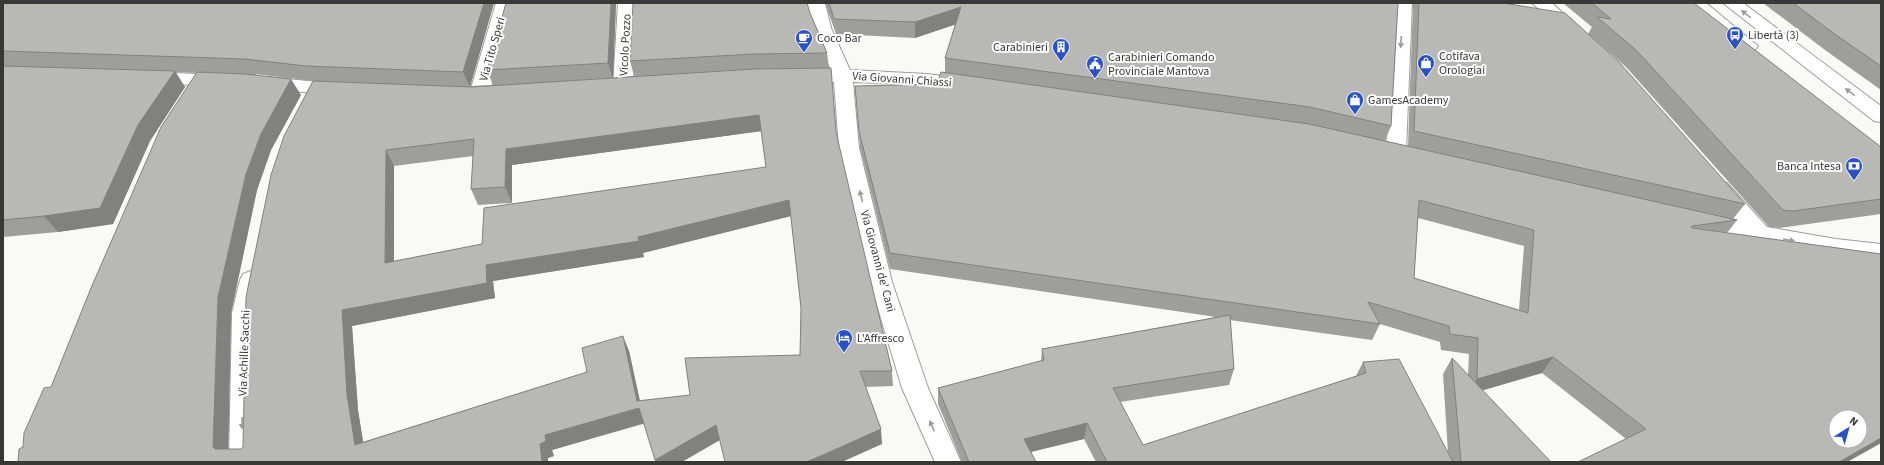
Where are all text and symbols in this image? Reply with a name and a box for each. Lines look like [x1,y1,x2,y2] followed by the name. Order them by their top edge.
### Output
[1741,10,1752,18] one-way arrow
[615,13,636,77] street label: Vicolo Pozzo
[475,15,510,83] street label: Via Tito Speri
[1725,25,1745,50] bus stop icon: Libertà (3)
[1748,27,1799,44] place label: Libertà (3)
[794,28,814,53] cafe icon: Coco Bar
[817,30,863,47] place label: Coco Bar
[1398,36,1404,49] one-way arrow
[1051,37,1071,62] building icon: Carabinieri
[993,39,1048,56] place label: Carabinieri
[1439,48,1485,79] place label: Cotifava Orologiai
[1108,49,1214,80] place label: Carabinieri Comando Provinciale Mantova
[1416,53,1436,78] shop icon: Cotifava Orologiai
[1085,54,1105,79] public building icon: Carabinieri Comando Provinciale Mantova
[852,68,952,91] street label: Via Giovanni Chiassi
[1844,88,1855,96] one-way arrow
[1345,90,1365,115] shop icon: GamesAcademy
[1368,92,1449,109] place label: GamesAcademy
[1844,156,1864,181] bank icon: Banca Intesa
[1777,158,1841,175] place label: Banca Intesa
[858,190,864,202] one-way arrow
[856,208,899,314] street label: Via Giovanni de' Cani
[1783,237,1795,243] one-way arrow
[235,310,254,396] street label: Via Achille Sacchi
[834,328,854,353] hotel icon: L'Affresco
[857,330,904,347] place label: L'Affresco
[1828,409,1868,449] north arrow
[1846,413,1861,430] text: N
[239,417,245,430] one-way arrow
[929,421,935,432] one-way arrow

